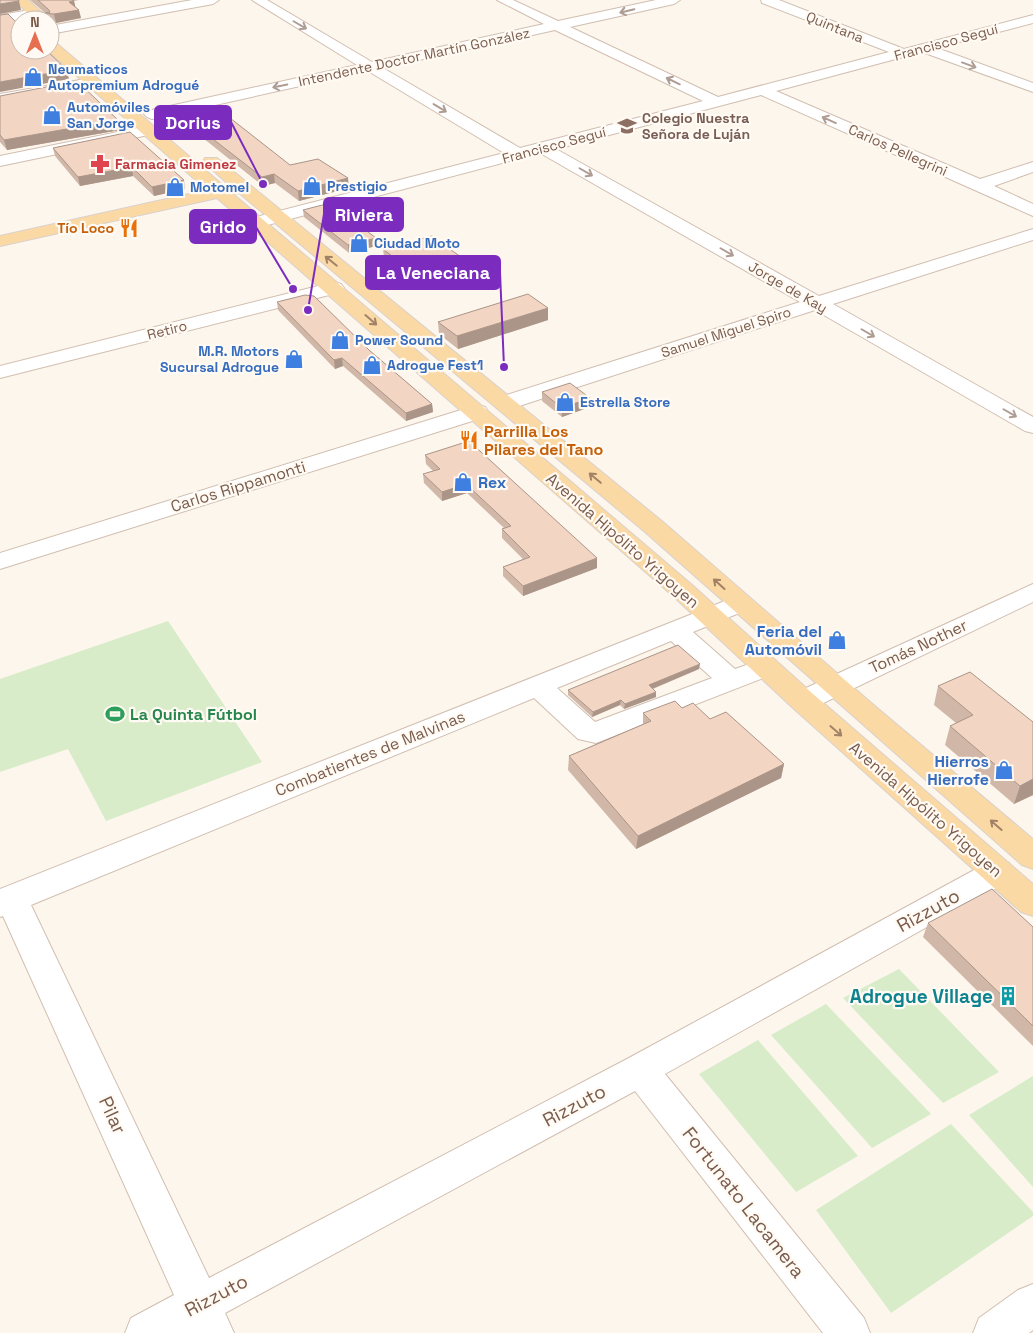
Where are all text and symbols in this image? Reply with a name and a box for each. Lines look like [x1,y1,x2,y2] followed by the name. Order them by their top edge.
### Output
[619,6,635,16] one-way arrow
[803,7,867,47] street label: Quintana
[10,10,60,60] north arrow
[30,13,40,31] text: N
[892,19,1000,65] street label: Francisco Seguí
[292,20,306,30] one-way arrow
[297,24,531,90] street label: Intendente Doctor Martín González
[48,60,199,94] place label: Neumaticos Autopremium Adrogué
[961,61,976,70] one-way arrow
[22,66,44,88] shop icon: Neumaticos Autopremium Adrogué
[665,76,680,86] one-way arrow
[272,82,288,92] one-way arrow
[67,98,150,132] place label: Automóviles San Jorge
[432,103,446,113] one-way arrow
[41,104,63,126] shop icon: Automóviles San Jorge
[155,106,231,139] callout: Dorius
[642,109,750,143] place label: Colegio Nuestra Señora de Luján
[165,111,221,134] text: Dorius
[822,114,837,124] one-way arrow
[616,115,638,137] school or university icon: Colegio Nuestra Señora de Luján
[846,120,950,180] street label: Carlos Pellegrini
[500,122,608,168] street label: Francisco Seguí
[89,153,111,175] pharmacy icon: Farmacia Gimenez
[115,155,236,173] place label: Farmacia Gimenez
[578,167,593,177] one-way arrow
[301,175,323,197] shop icon: Prestigio
[164,176,186,198] shop icon: Motomel
[327,177,387,195] place label: Prestigio
[190,178,249,196] place label: Motomel
[324,198,403,231] callout: Riviera
[335,203,394,226] text: Riviera
[190,210,256,243] callout: Grido
[200,215,246,238] text: Grido
[118,217,140,239] restaurant icon: Tío Loco
[57,219,114,237] place label: Tío Loco
[348,232,370,254] shop icon: Ciudad Moto
[374,234,460,252] place label: Ciudad Moto
[719,248,734,258] one-way arrow
[325,256,338,267] one-way arrow
[366,256,500,289] callout: La Veneciana
[745,257,831,317] street label: Jorge de Kay
[376,261,491,284] text: La Veneciana
[659,302,793,362] street label: Samuel Miguel Spiro
[364,314,377,325] one-way arrow
[145,316,189,344] street label: Retiro
[861,328,875,338] one-way arrow
[329,329,351,351] shop icon: Power Sound
[355,331,443,349] place label: Power Sound
[160,342,279,376] place label: M.R. Motors Sucursal Adrogue
[283,348,305,370] shop icon: M.R. Motors Sucursal Adrogue
[361,354,383,376] shop icon: Adrogue Fest1
[387,356,483,374] place label: Adrogue Fest1
[554,391,576,413] shop icon: Estrella Store
[580,393,670,411] place label: Estrella Store
[1002,408,1017,418] one-way arrow
[484,421,604,460] place label: Parrilla Los Pilares del Tano
[458,429,480,451] restaurant icon: Parrilla Los Pilares del Tano
[168,456,308,517] street label: Carlos Rippamonti
[542,468,704,613] street label: Avenida Hipólito Yrigoyen
[452,471,474,493] shop icon: Rex
[478,472,507,493] place label: Rex
[589,473,602,484] one-way arrow
[712,578,725,589] one-way arrow
[866,615,971,678] street label: Tomás Nother
[745,621,822,660] place label: Feria del Automóvil
[826,629,848,651] shop icon: Feria del Automóvil
[104,703,126,725] sports icon: La Quinta Fútbol
[130,704,257,725] place label: La Quinta Fútbol
[272,706,468,801] street label: Combatientes de Malvinas
[830,725,843,736] one-way arrow
[845,737,1007,882] street label: Avenida Hipólito Yrigoyen
[927,751,989,790] place label: Hierros Hierrofe
[993,759,1015,781] shop icon: Hierros Hierrofe
[990,820,1003,831] one-way arrow
[892,883,964,938] street label: Rizzuto
[850,984,993,1009] place label: Adrogue Village
[997,985,1019,1007] building icon: Adrogue Village
[538,1078,610,1132] street label: Rizzuto
[93,1092,132,1138] street label: Pilar
[677,1122,810,1283] street label: Fortunato Lacamera
[180,1268,252,1322] street label: Rizzuto

